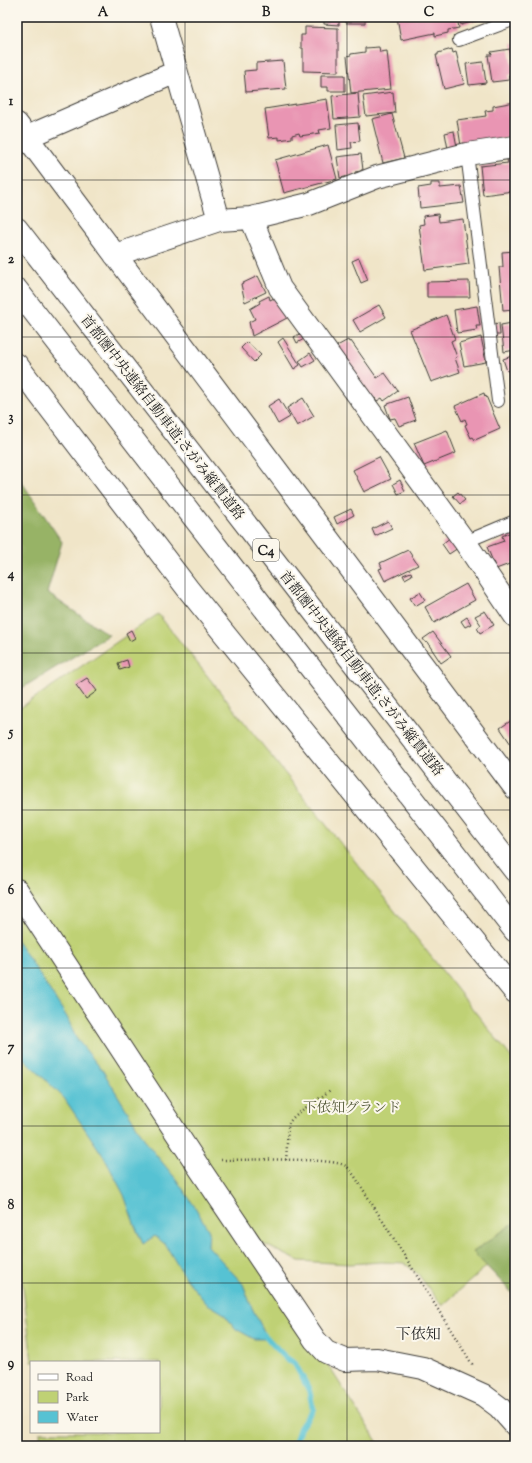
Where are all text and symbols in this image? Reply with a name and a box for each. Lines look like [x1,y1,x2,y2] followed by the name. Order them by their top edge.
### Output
[98,4,109,22] text: A
[262,4,271,22] text: B
[424,4,434,22] text: C
[9,93,14,111] text: 1
[8,251,15,269] text: 2
[75,311,248,525] street label: 首都圏中央連絡自動車道;さがみ縦貫道路
[8,409,14,427] text: 3
[253,539,279,561] road number: C4
[7,566,15,584] text: 4
[274,567,447,781] street label: 首都圏中央連絡自動車道;さがみ縦貫道路
[8,724,14,742] text: 5
[8,882,15,900] text: 6
[8,1039,15,1057] text: 7
[303,1099,401,1119] park label: 下依知グランド
[8,1197,15,1215] text: 8
[395,1325,441,1346] district label: 下依知
[8,1355,15,1373] text: 9
[30,1361,160,1433] legend
[66,1369,93,1387] text: Road
[66,1389,89,1407] text: Park
[66,1409,99,1427] text: Water

